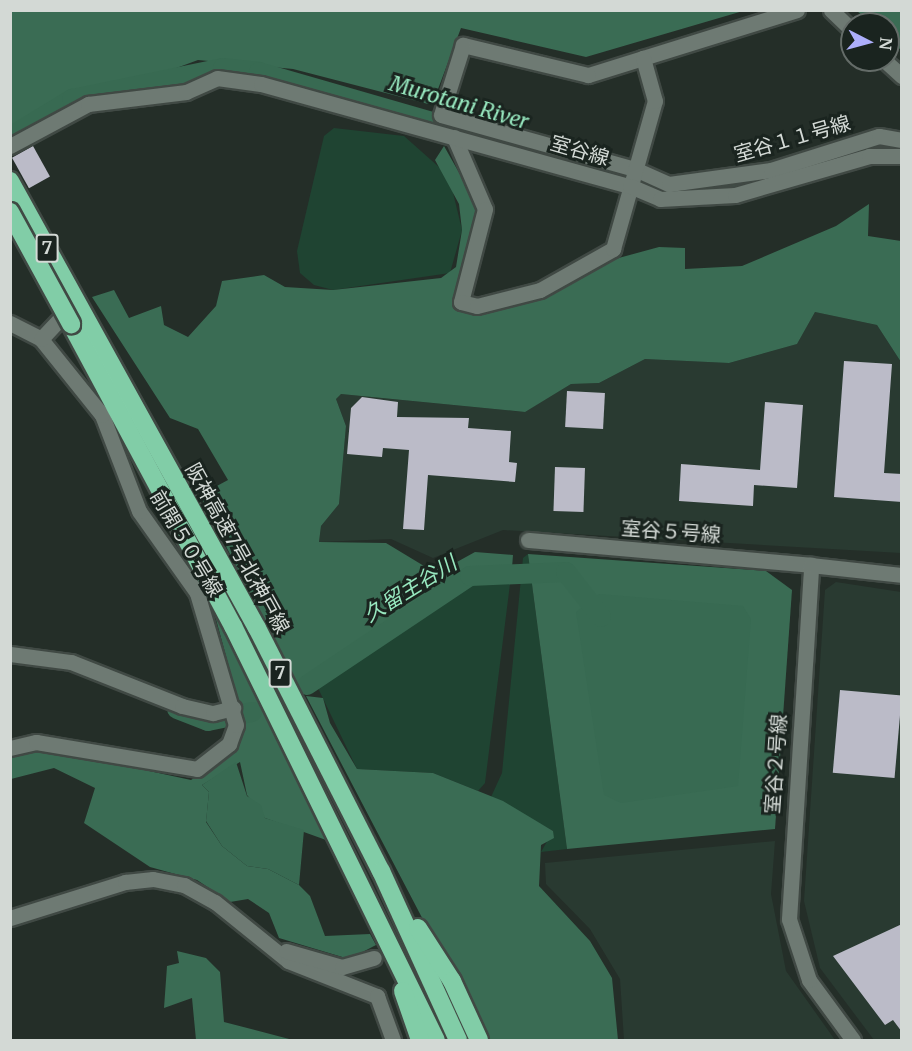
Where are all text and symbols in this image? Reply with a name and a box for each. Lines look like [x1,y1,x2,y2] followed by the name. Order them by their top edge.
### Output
[840,12,900,72] north arrow
[875,36,897,51] text: N
[386,71,532,135] water label: Murotani River
[731,110,853,166] street label: 室谷１１号線
[548,130,612,170] street label: 室谷線
[35,233,59,263] road number: 7
[181,458,295,638] street label: 阪神高速7号北神戸線
[146,485,228,601] street label: 前開５０号線
[620,516,722,546] street label: 室谷５号線
[359,550,461,628] water label: 久留主谷川
[268,658,292,688] road number: 7
[760,713,790,815] street label: 室谷２号線

